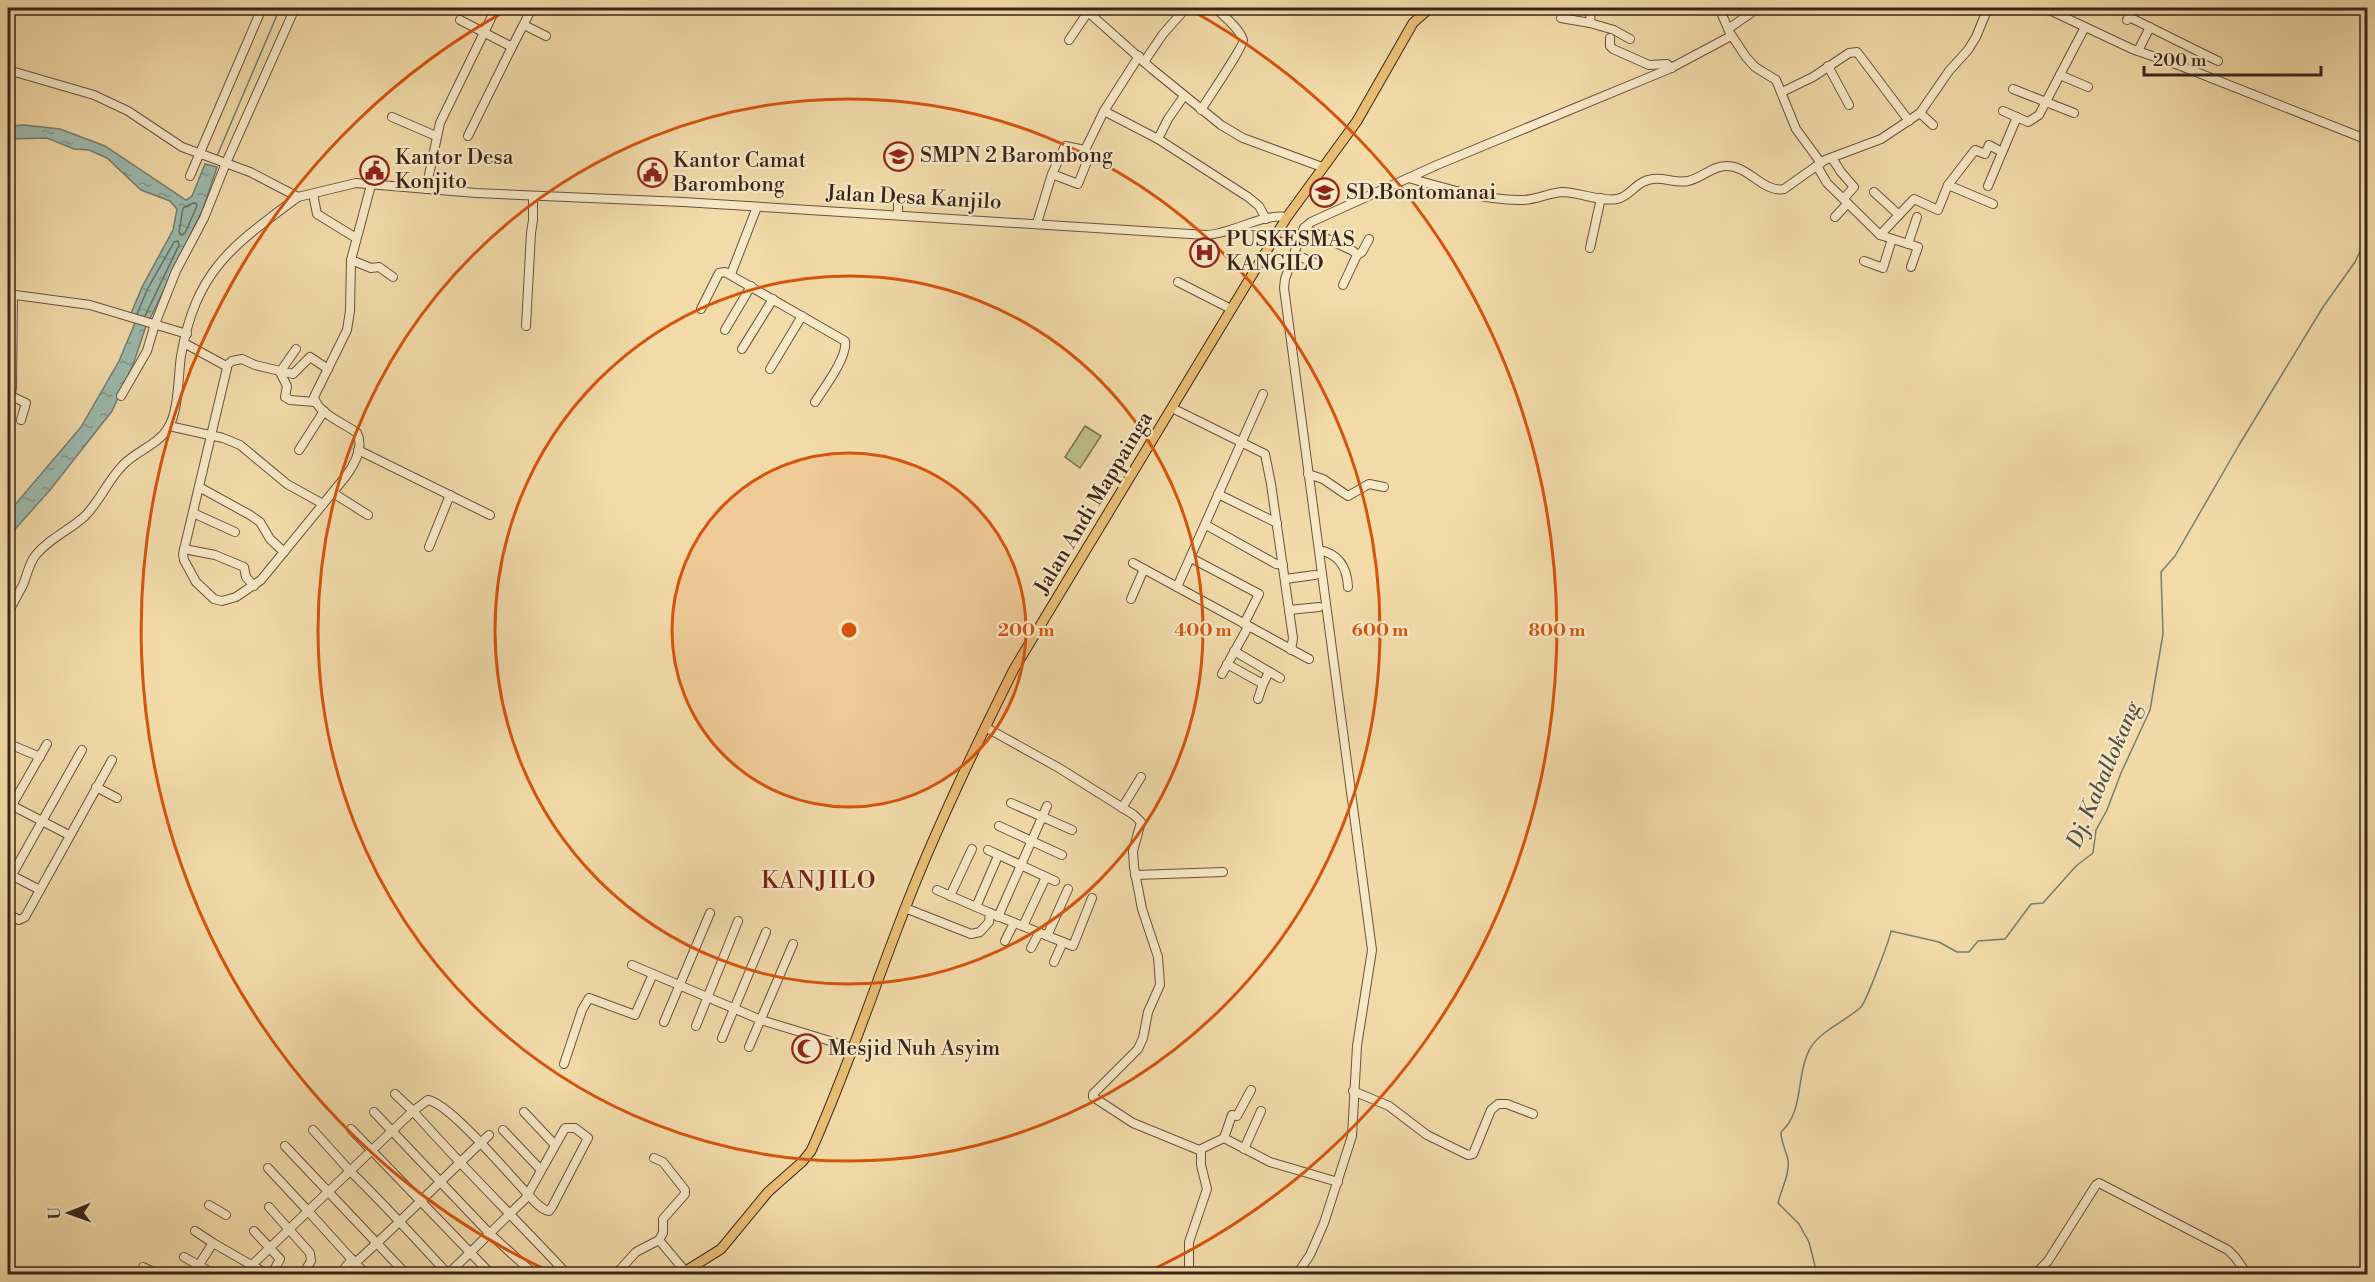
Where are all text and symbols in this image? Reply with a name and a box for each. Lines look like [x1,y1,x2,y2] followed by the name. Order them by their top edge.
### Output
[2144,39,2321,77] scale bar
[2153,49,2207,72] text: 200 m
[883,140,915,172] school or university icon: SMPN 2 Barombong
[920,143,1113,169] place label: SMPN 2 Barombong
[395,145,514,195] place label: Kantor Desa Konjito
[672,148,807,198] place label: Kantor Camat Barombong
[358,154,390,186] public building icon: Kantor Desa Konjito
[636,157,668,189] public building icon: Kantor Camat Barombong
[1309,177,1341,209] school or university icon: SD.Bontomanai
[825,180,1002,216] street label: Jalan Desa Kanjilo
[1346,180,1496,206] place label: SD.Bontomanai
[1226,227,1355,277] place label: PUSKESMAS KANGILO
[1189,236,1221,268] hospital icon: PUSKESMAS KANGILO
[1029,407,1159,600] street label: Jalan Andi Mappainga
[998,619,1055,642] text: 200 m
[1174,619,1232,642] text: 400 m
[1352,619,1409,642] text: 600 m
[1529,619,1586,642] text: 800 m
[839,620,859,640] centre of rings
[2061,696,2148,853] water label: Dj. Kaballokang
[761,866,877,896] district label: KANJILO
[791,1033,823,1065] mosque icon: Mesjid Nuh Asyim
[828,1036,1000,1062] place label: Mesjid Nuh Asyim
[39,1183,99,1243] north arrow
[45,1206,65,1220] text: U

